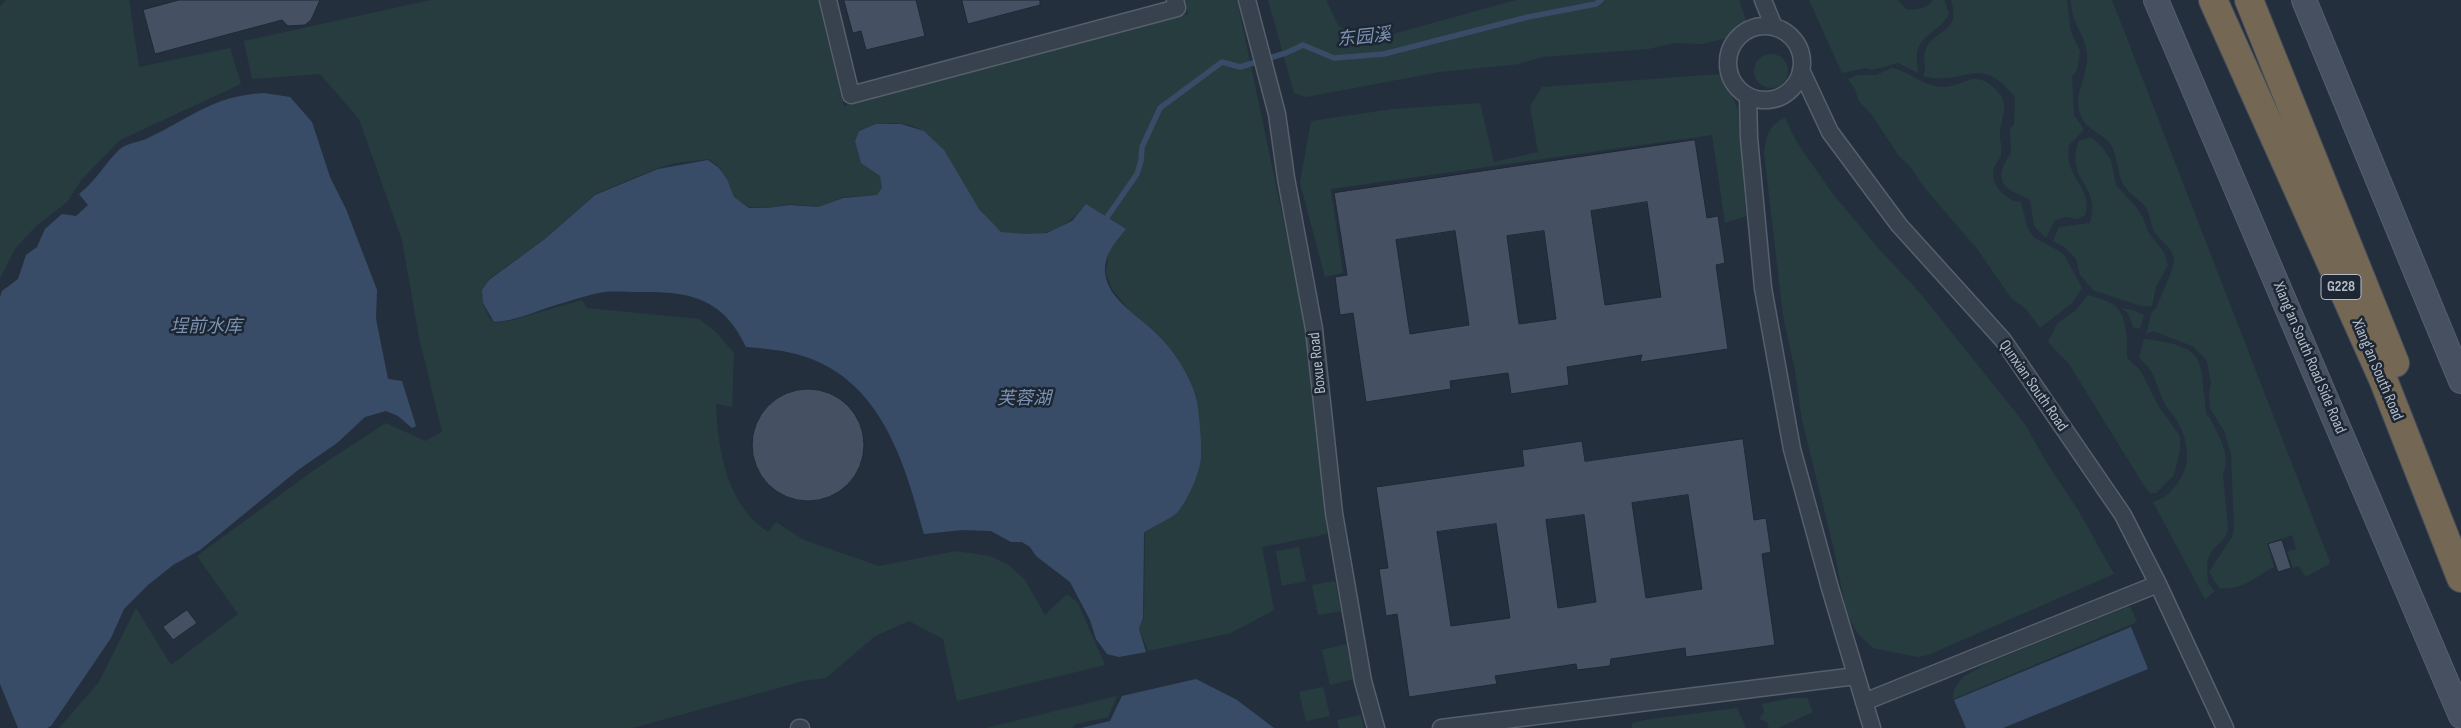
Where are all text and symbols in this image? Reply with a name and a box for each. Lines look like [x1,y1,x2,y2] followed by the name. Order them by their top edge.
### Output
[1336,24,1392,52] water label: 东园溪
[2321,274,2361,300] road number: G228
[2268,279,2350,437] street label: Xiang'an South Road Side Road
[170,316,242,338] water label: 埕前水库
[2347,316,2407,424] street label: Xiang'an South Road
[1305,331,1331,395] street label: Boxue Road
[1994,337,2072,435] street label: Qunxian South Road
[997,388,1051,410] water label: 芙蓉湖

